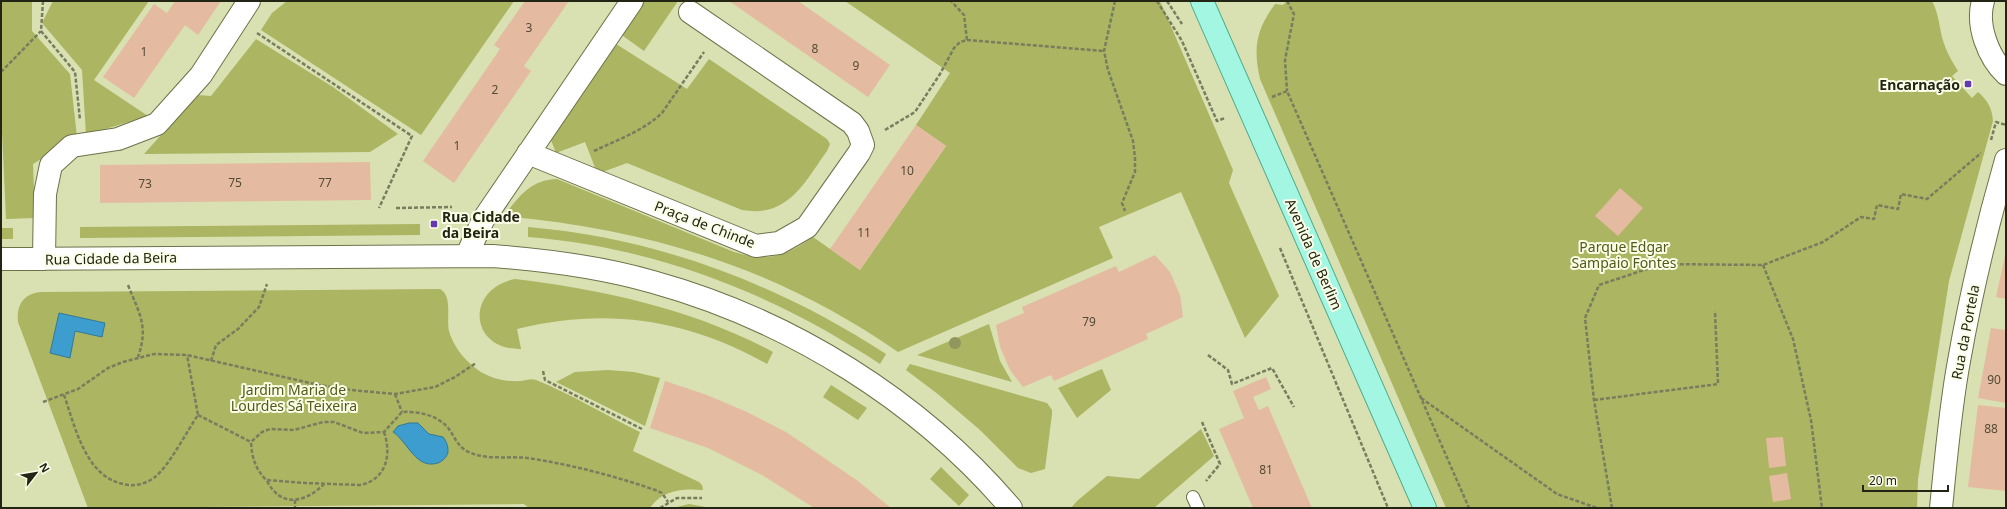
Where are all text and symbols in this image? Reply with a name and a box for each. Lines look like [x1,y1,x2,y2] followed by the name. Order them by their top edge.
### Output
[526,19,533,36] house number: 3
[812,40,819,57] house number: 8
[141,43,147,60] house number: 1
[853,57,860,74] house number: 9
[1879,75,1960,94] place label: Encarnação
[1963,79,1973,89] marker: Encarnação
[492,81,499,98] house number: 2
[454,137,460,154] house number: 1
[900,162,914,179] house number: 10
[228,174,242,191] house number: 75
[318,174,332,191] house number: 77
[138,175,152,192] house number: 73
[652,196,758,252] street label: Praça de Chinde
[1281,196,1347,312] street label: Avenida de Berlim
[442,207,520,242] place label: Rua Cidade da Beira
[429,219,439,229] marker: Rua Cidade da Beira
[857,224,871,241] house number: 11
[1572,237,1677,272] park label: Parque Edgar Sampaio Fontes
[45,247,177,269] street label: Rua Cidade da Beira
[1947,283,1983,381] street label: Rua da Portela
[1082,313,1096,330] house number: 79
[1987,371,2001,388] house number: 90
[231,380,357,415] park label: Jardim Maria de Lourdes Sá Teixeira
[1984,420,1998,437] house number: 88
[16,453,56,493] north arrow
[36,460,54,475] text: N
[1259,461,1273,478] house number: 81
[1863,467,1948,493] scale bar
[1869,472,1897,489] text: 20 m

